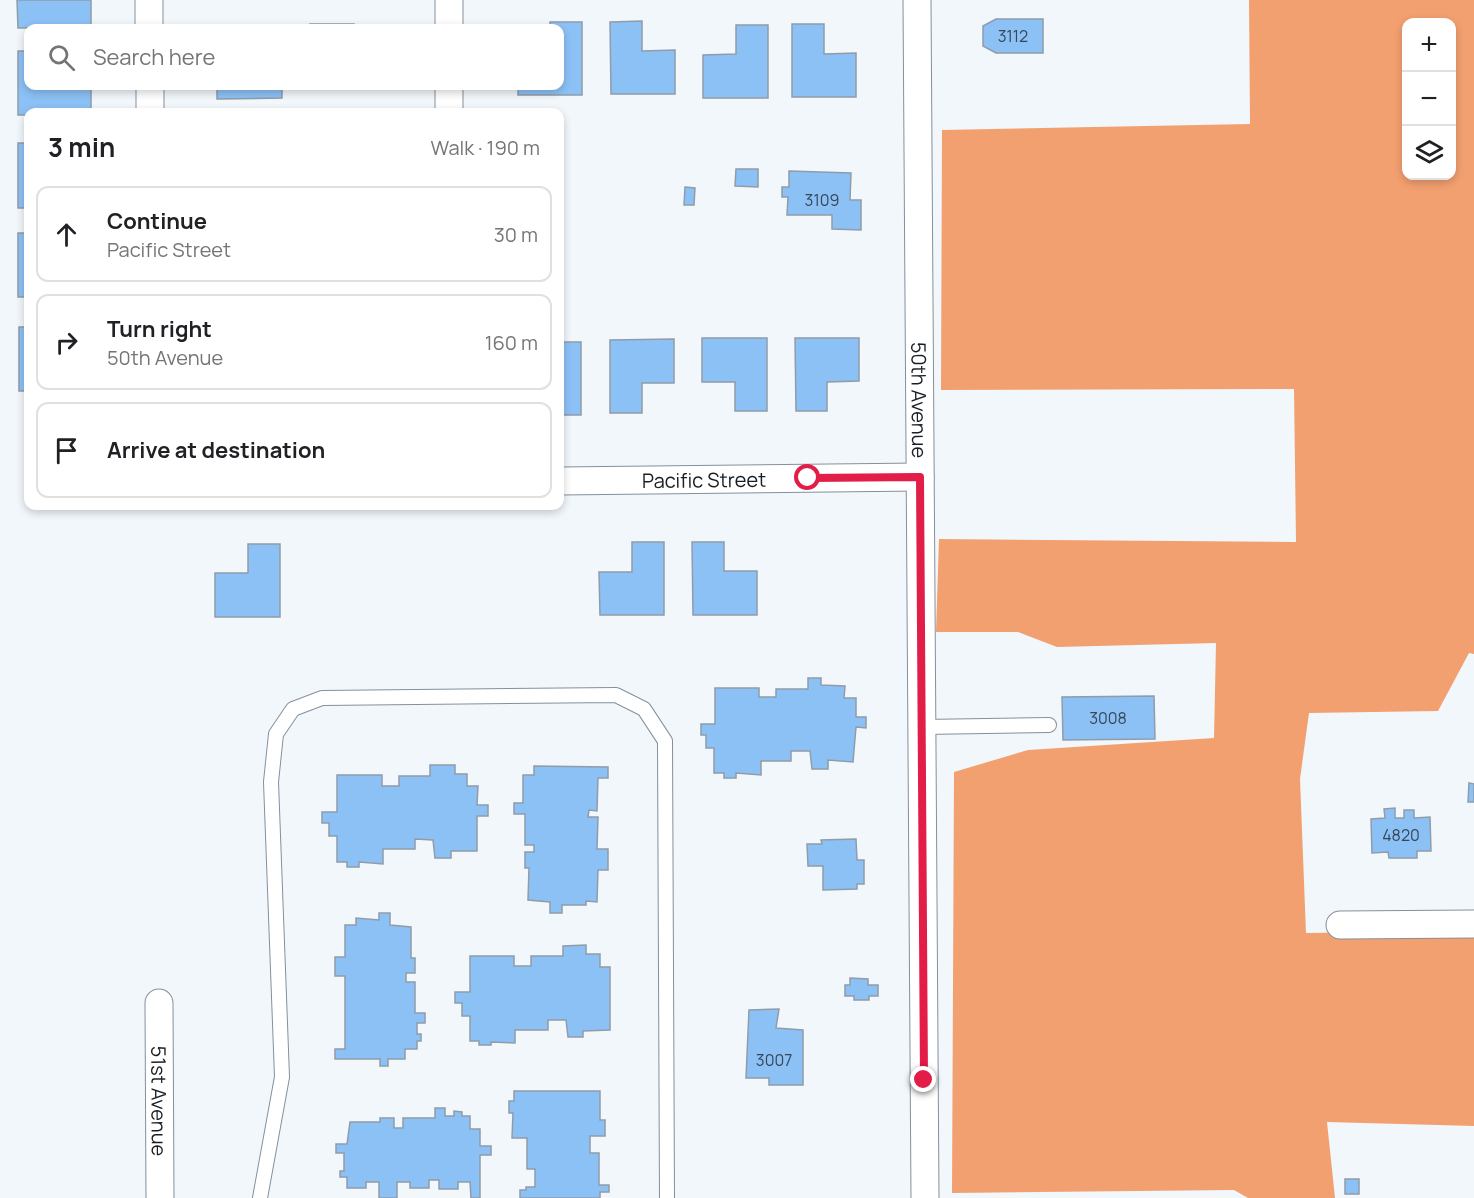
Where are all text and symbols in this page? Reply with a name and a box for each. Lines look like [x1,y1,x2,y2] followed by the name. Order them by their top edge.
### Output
[1402,18,1456,180] map controls
[1402,18,1456,72] button: +
[24,24,564,90] search box
[998,25,1028,47] house number: 3112
[45,41,78,74] icon: search
[93,42,215,72] text: Search here
[1402,72,1456,126] button: −
[1402,126,1456,180] button: layers
[48,129,115,165] text: 3 min
[431,134,540,161] text: Walk · 190 m
[805,189,839,211] house number: 3109
[107,206,207,236] text: Continue
[50,218,83,251] icon: ahead
[494,221,538,248] text: 30 m
[107,236,231,263] text: Pacific Street
[107,314,212,344] text: Turn right
[50,326,83,359] icon: right
[485,329,538,356] text: 160 m
[906,342,934,458] street label: 50th Avenue
[107,344,223,371] text: 50th Avenue
[50,434,83,467] icon: arrive
[107,435,325,465] text: Arrive at destination
[794,464,820,490] route start
[642,465,766,494] street label: Pacific Street
[1089,707,1127,729] house number: 3008
[1382,824,1420,846] house number: 4820
[146,1046,173,1156] street label: 51st Avenue
[756,1049,792,1071] house number: 3007
[910,1066,936,1092] route end

